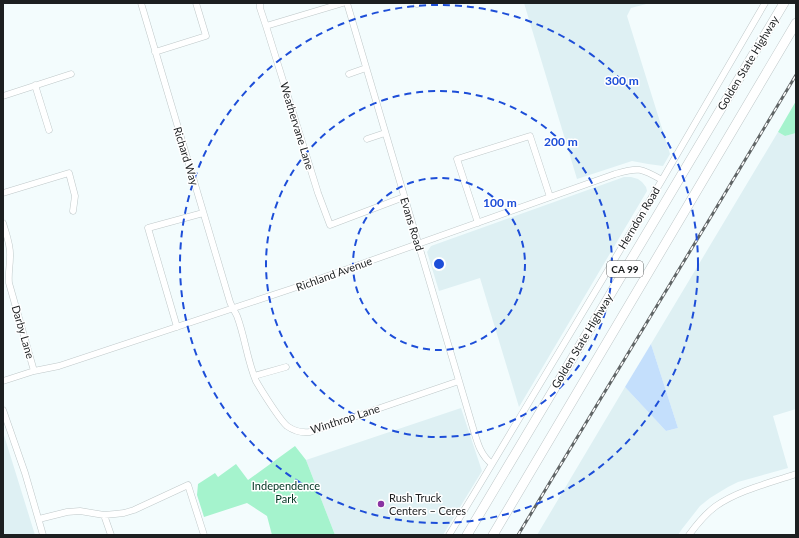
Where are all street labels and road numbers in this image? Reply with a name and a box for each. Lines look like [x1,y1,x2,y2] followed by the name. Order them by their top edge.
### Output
[714,13,781,112] street label: Golden State Highway
[278,81,317,171] street label: Weathervane Lane
[171,125,202,187] street label: Richard Way
[615,184,662,251] street label: Herndon Road
[398,196,427,252] street label: Evans Road
[294,254,374,293] street label: Richland Avenue
[607,261,643,277] road number: CA 99
[548,291,615,390] street label: Golden State Highway
[10,304,37,360] street label: Darby Lane
[309,401,381,436] street label: Winthrop Lane

